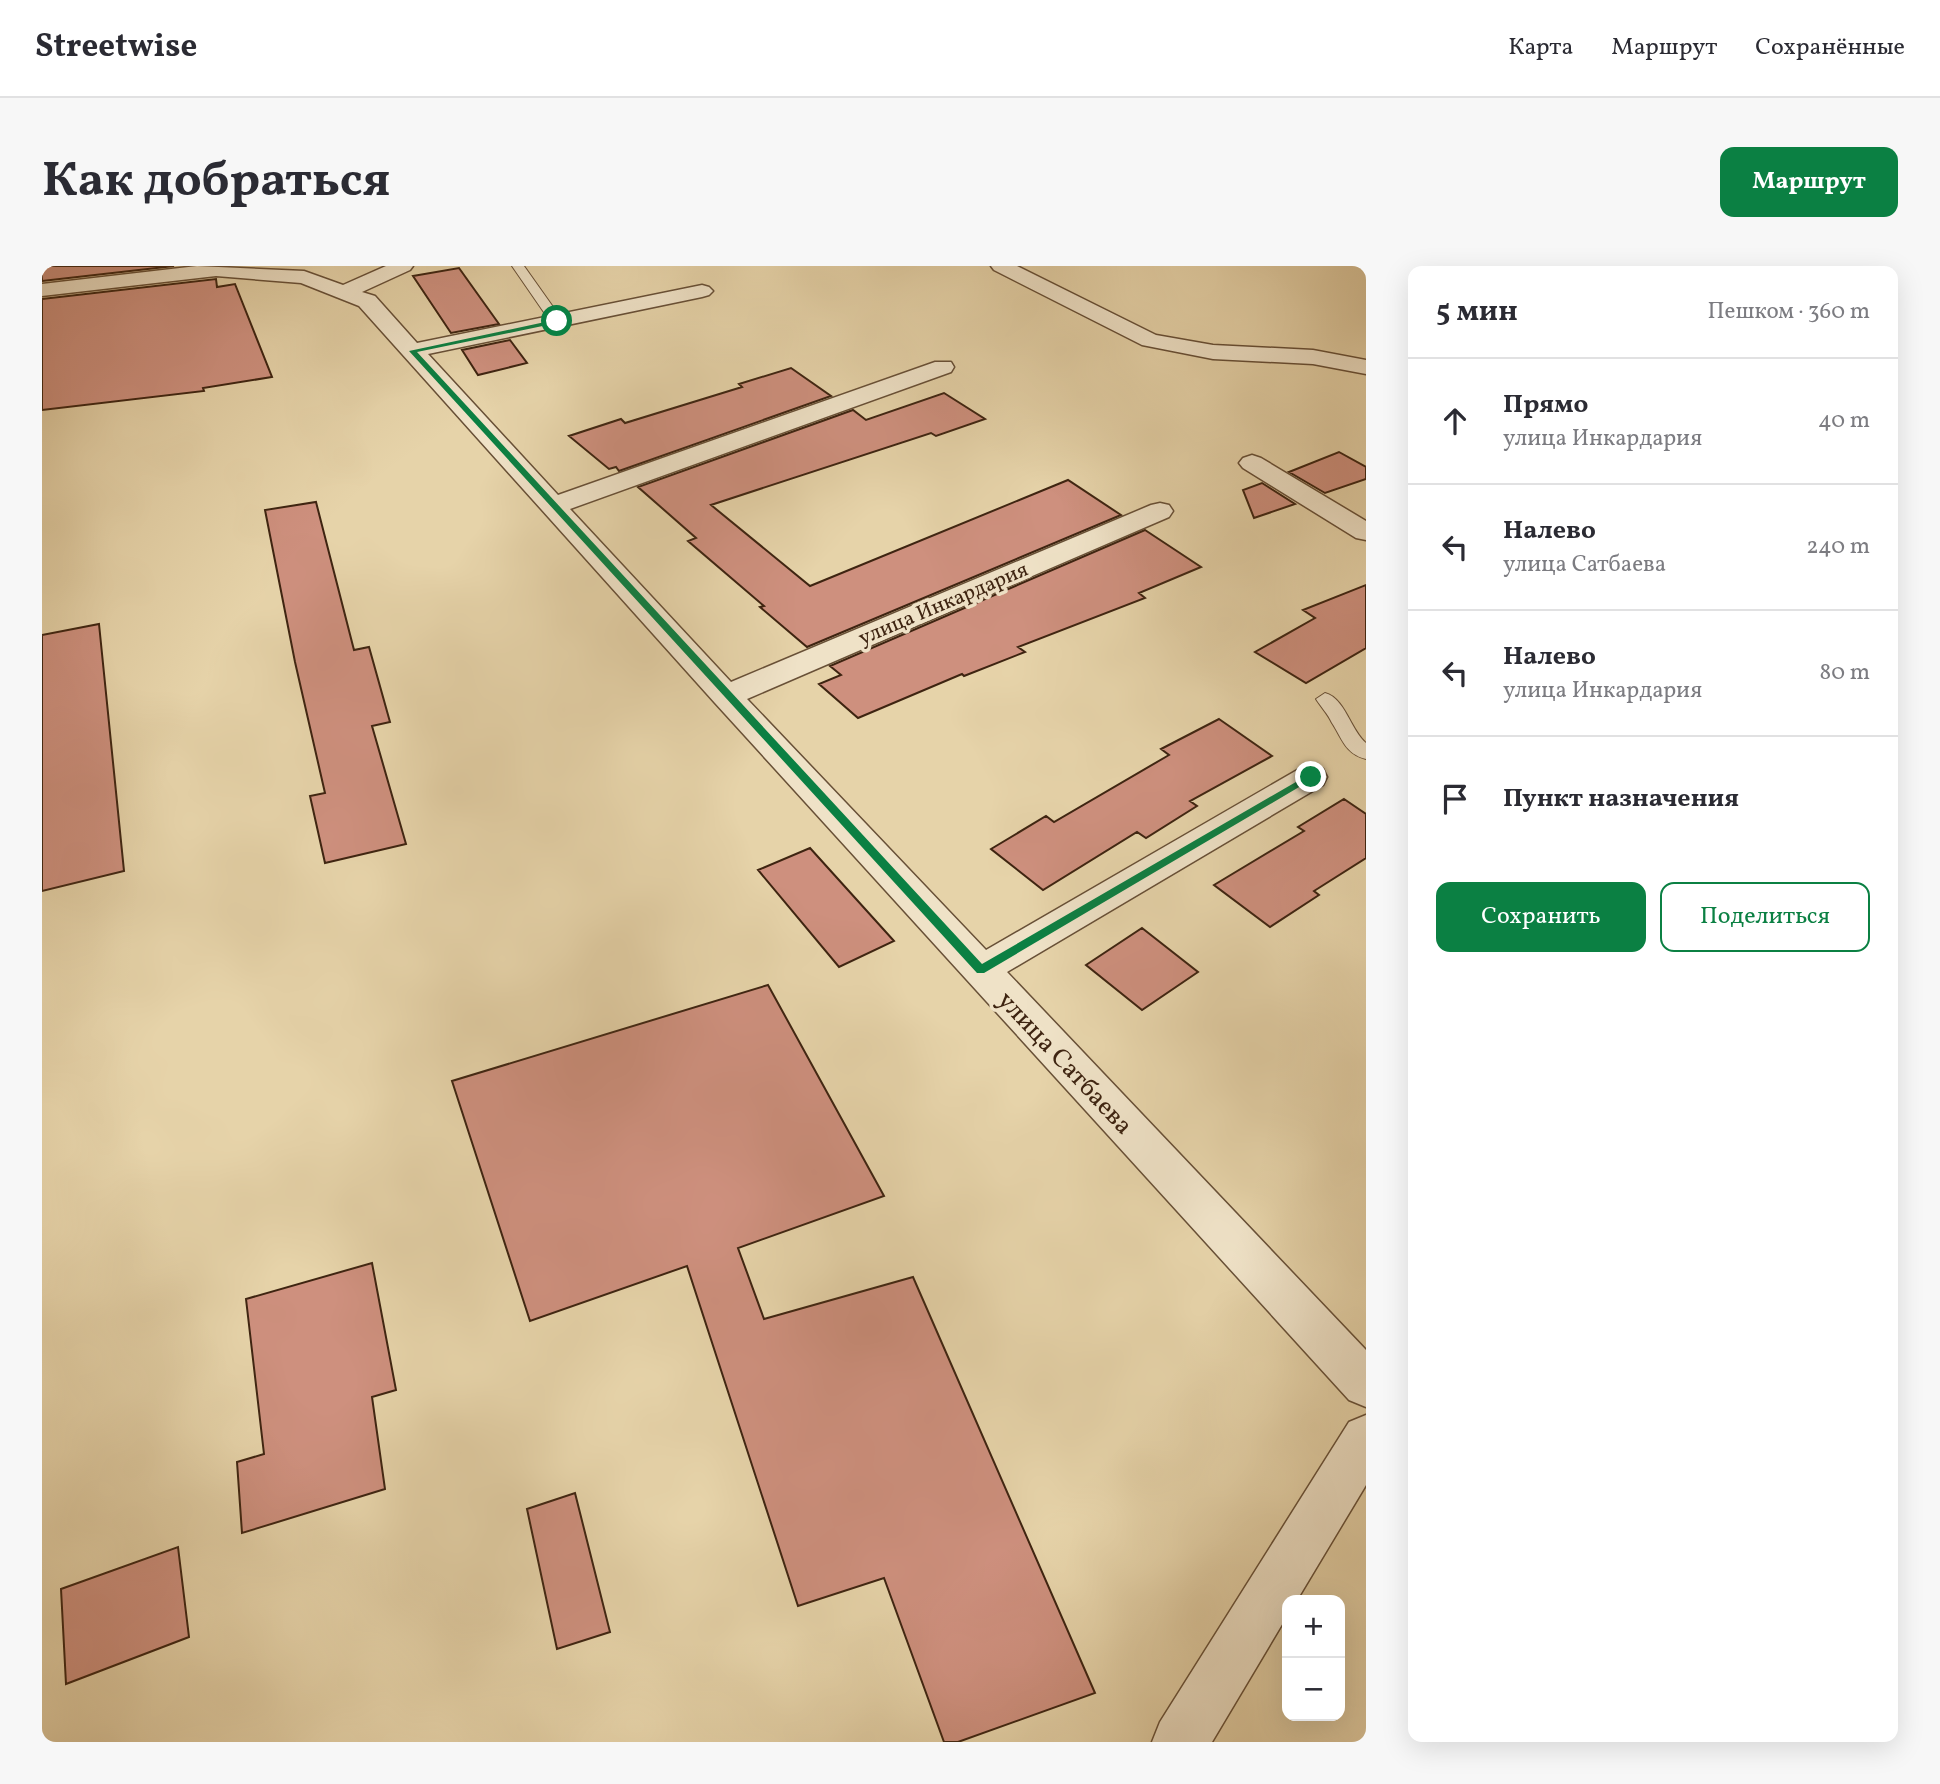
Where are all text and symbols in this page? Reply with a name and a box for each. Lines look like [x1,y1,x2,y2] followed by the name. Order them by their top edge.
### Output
[35,25,197,71] text: Streetwise
[1508,31,1573,65] text: Карта
[1611,31,1717,65] text: Маршрут
[1755,31,1905,65] text: Сохранённые
[1720,147,1898,217] button: Маршрут
[42,148,390,217] text: Как добраться
[1436,291,1518,333] text: 5 мин
[1707,296,1870,328] text: Пешком · 360 m
[541,305,572,336] route start
[1503,387,1588,423] text: Прямо
[1436,402,1474,440] icon: ahead
[1818,405,1870,437] text: 40 m
[1503,423,1702,455] text: улица Инкардария
[1503,513,1596,549] text: Налево
[1436,528,1474,566] icon: left
[1806,531,1870,563] text: 240 m
[1503,549,1666,581] text: улица Сатбаева
[854,555,1033,653] street label: улица Инкардария
[1503,639,1596,675] text: Налево
[1436,654,1474,692] icon: left
[1820,657,1870,689] text: 80 m
[1503,675,1702,707] text: улица Инкардария
[1295,761,1326,792] route end
[1436,780,1474,818] icon: arrive
[1503,781,1739,817] text: Пункт назначения
[1436,882,1646,952] button: Сохранить
[1660,882,1870,952] button: Поделиться
[988,984,1141,1143] street label: улица Сатбаева
[1282,1595,1345,1721] map controls
[1282,1595,1345,1658] button: +
[1282,1658,1345,1721] button: −

